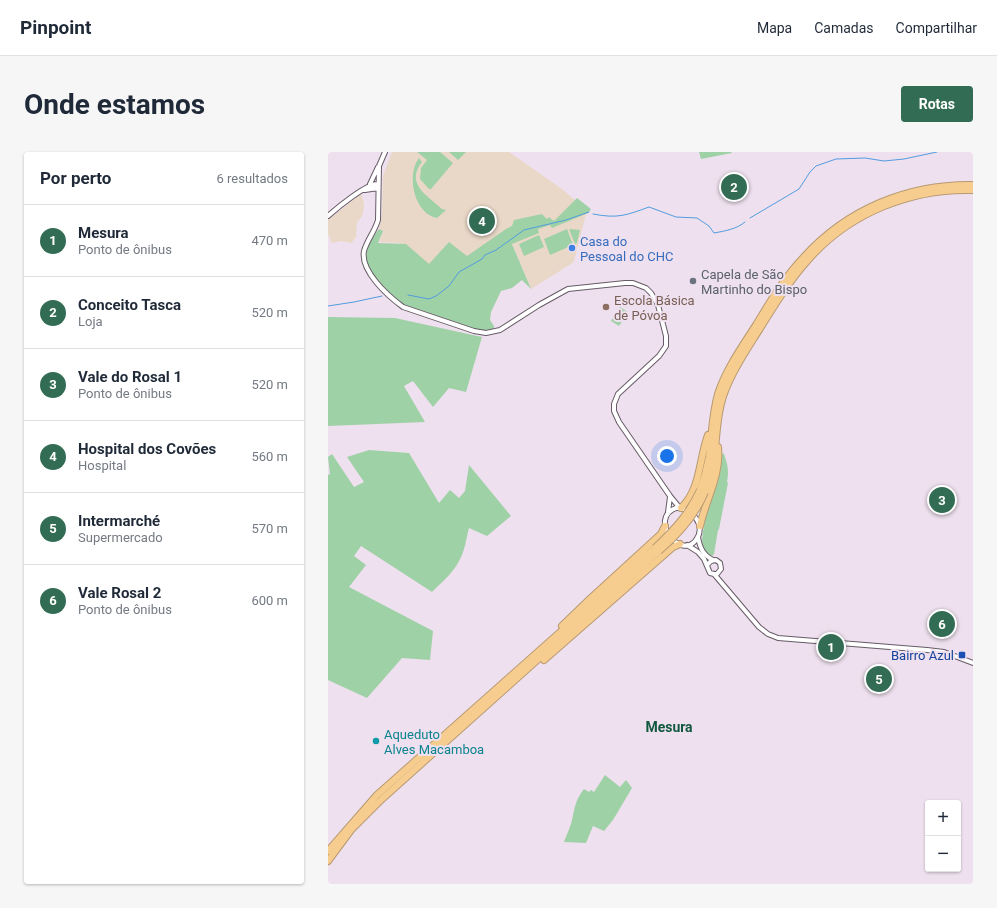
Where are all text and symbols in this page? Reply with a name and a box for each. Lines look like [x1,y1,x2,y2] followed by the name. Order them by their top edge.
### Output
[20,16,91,39] text: Pinpoint
[757,20,792,36] text: Mapa
[814,20,874,36] text: Camadas
[896,20,977,36] text: Compartilhar
[901,86,973,122] button: Rotas
[24,88,205,121] text: Onde estamos
[40,168,111,188] text: Por perto
[216,171,288,186] text: 6 resultados
[721,172,747,202] pin: 2
[469,206,495,236] pin: 4
[78,224,129,242] text: Mesura
[49,233,57,248] text: 1
[251,233,288,248] text: 470 m
[580,234,673,264] place label: Casa do Pessoal do CHC
[78,242,172,257] text: Ponto de ônibus
[567,243,577,253] marker: Casa do Pessoal do CHC
[701,267,807,297] place label: Capela de São Martinho do Bispo
[688,276,698,286] marker: Capela de São Martinho do Bispo
[614,293,695,323] place label: Escola Básica de Póvoa
[78,296,181,314] text: Conceito Tasca
[601,302,611,312] marker: Escola Básica de Póvoa
[49,305,57,320] text: 2
[251,305,288,320] text: 520 m
[78,314,103,329] text: Loja
[78,368,182,386] text: Vale do Rosal 1
[49,377,57,392] text: 3
[251,377,288,392] text: 520 m
[78,386,172,401] text: Ponto de ônibus
[78,440,216,458] text: Hospital dos Covões
[657,446,677,466] your location
[49,449,57,464] text: 4
[251,449,288,464] text: 560 m
[78,458,126,473] text: Hospital
[929,485,955,515] pin: 3
[78,512,160,530] text: Intermarché
[49,521,57,536] text: 5
[251,521,288,536] text: 570 m
[78,530,163,545] text: Supermercado
[78,584,161,602] text: Vale Rosal 2
[49,593,57,608] text: 6
[251,593,288,608] text: 600 m
[78,602,172,617] text: Ponto de ônibus
[929,609,955,639] pin: 6
[818,632,844,662] pin: 1
[891,648,954,663] place label: Bairro Azul
[957,650,967,660] marker: Bairro Azul
[866,664,892,694] pin: 5
[645,719,693,735] district label: Mesura
[384,727,484,757] place label: Aqueduto Alves Macamboa
[371,736,381,746] marker: Aqueduto Alves Macamboa
[925,800,961,872] map controls
[925,800,961,836] button: +
[925,836,961,872] button: −

